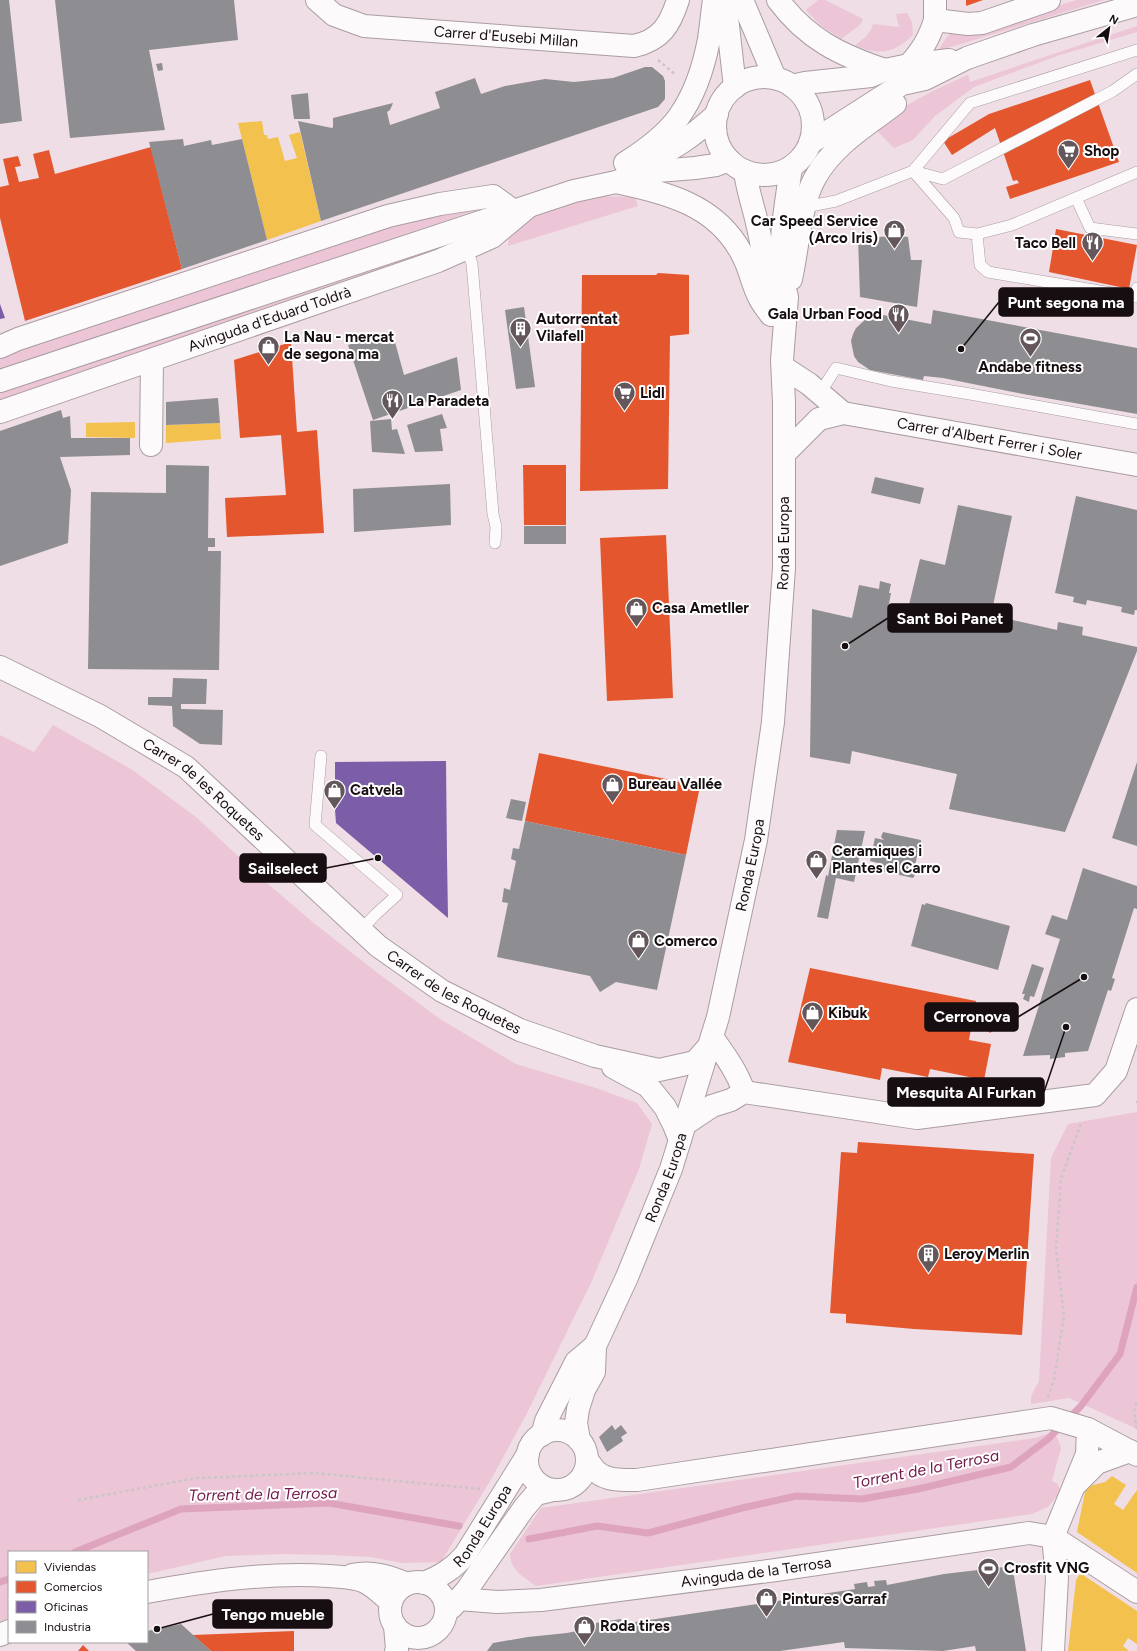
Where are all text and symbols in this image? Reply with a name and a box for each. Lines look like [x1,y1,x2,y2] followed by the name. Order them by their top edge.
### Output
[1089,8,1129,48] north arrow
[1107,12,1121,28] text: N
[433,22,579,51] street label: Carrer d'Eusebi Millan
[1055,138,1081,171] supermarket icon: Shop
[1084,142,1119,160] place label: Shop
[751,212,879,247] place label: Car Speed Service (Arco Iris)
[881,217,907,250] shop icon: Car Speed Service (Arco Iris)
[1079,230,1105,263] restaurant icon: Taco Bell
[1015,234,1076,252] place label: Taco Bell
[186,283,353,355] street label: Avinguda d'Eduard Toldrà
[999,288,1133,316] callout: Punt segona ma
[1007,293,1125,312] text: Punt segona ma
[885,301,911,334] restaurant icon: Gala Urban Food
[768,305,882,323] place label: Gala Urban Food
[536,310,618,345] place label: Autorrentat Vilafell
[507,315,533,348] building icon: Autorrentat Vilafell
[1017,325,1043,358] sports icon: Andabe fitness
[284,328,394,363] place label: La Nau - mercat de segona ma
[256,333,282,366] shop icon: La Nau - mercat de segona ma
[978,358,1082,376] place label: Andabe fitness
[612,380,638,413] supermarket icon: Lidl
[640,384,665,402] place label: Lidl
[380,388,406,421] restaurant icon: La Paradeta
[408,392,489,410] place label: La Paradeta
[896,414,1083,464] street label: Carrer d'Albert Ferrer i Soler
[773,496,793,591] street label: Ronda Europa
[624,595,650,628] shop icon: Casa Ametller
[652,599,749,617] place label: Casa Ametller
[888,604,1012,632] callout: Sant Boi Panet
[896,609,1004,628] text: Sant Boi Panet
[139,734,268,845] street label: Carrer de les Roquetes
[599,771,625,804] shop icon: Bureau Vallée
[628,775,723,793] place label: Bureau Vallée
[322,777,348,810] shop icon: Catvela
[350,781,403,799] place label: Catvela
[732,818,768,913] street label: Ronda Europa
[832,842,941,877] place label: Ceramiques i Plantes el Carro
[803,847,829,880] shop icon: Ceramiques i Plantes el Carro
[240,854,326,882] callout: Sailselect
[248,859,318,878] text: Sailselect
[626,928,652,961] shop icon: Comerco
[654,932,718,950] place label: Comerco
[383,946,524,1038] street label: Carrer de les Roquetes
[799,1000,825,1033] shop icon: Kibuk
[925,1003,1018,1031] callout: Cerronova
[828,1004,867,1022] place label: Kibuk
[933,1007,1011,1026] text: Cerronova
[888,1078,1044,1106] callout: Mesquita Al Furkan
[896,1083,1036,1102] text: Mesquita Al Furkan
[641,1131,691,1225] street label: Ronda Europa
[916,1241,942,1274] building icon: Leroy Merlin
[944,1245,1030,1263] place label: Leroy Merlin
[851,1446,1001,1492] water label: Torrent de la Terrosa
[449,1482,515,1571] street label: Ronda Europa
[189,1483,337,1505] water label: Torrent de la Terrosa
[8,1551,148,1643] legend
[680,1553,832,1591] street label: Avinguda de la Terrosa
[976,1555,1002,1588] sports icon: Crosfit VNG
[1004,1559,1089,1577] place label: Crosfit VNG
[44,1560,97,1574] text: Viviendas
[44,1580,103,1594] text: Comercios
[754,1586,780,1619] shop icon: Pintures Garraf
[782,1590,887,1608] place label: Pintures Garraf
[44,1600,89,1614] text: Oficinas
[213,1600,332,1628] callout: Tengo mueble
[221,1605,325,1624] text: Tengo mueble
[572,1613,598,1646] shop icon: Roda tires
[600,1617,670,1635] place label: Roda tires
[44,1620,91,1634] text: Industria

